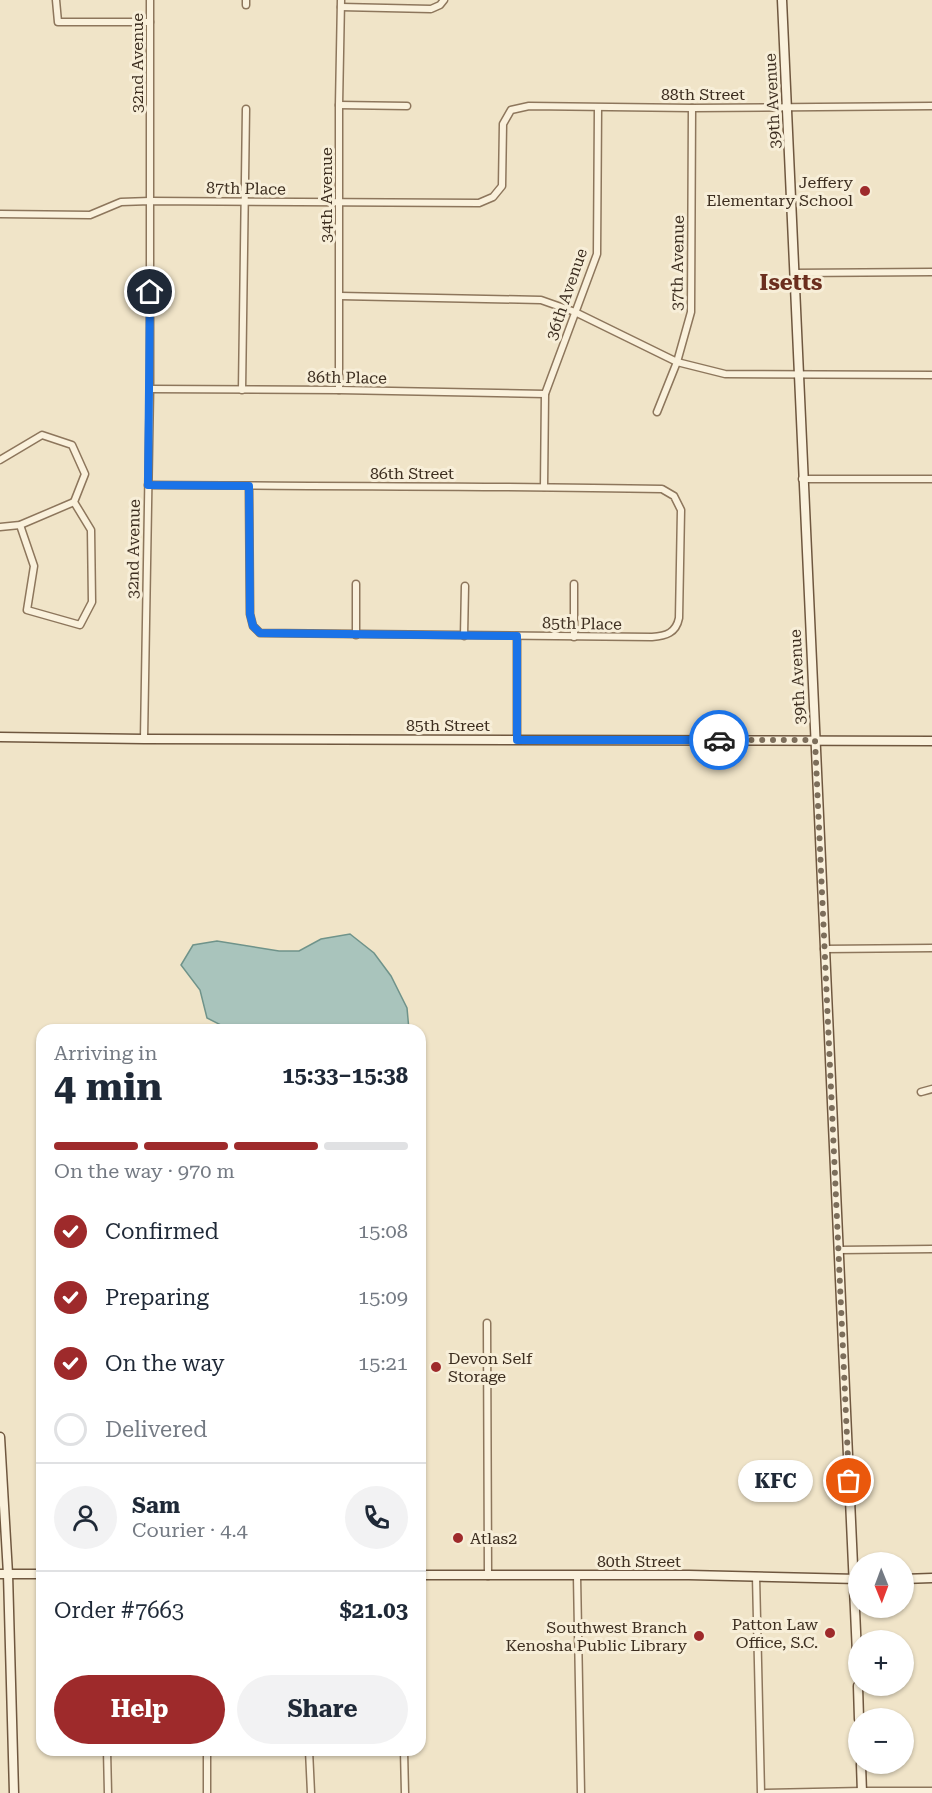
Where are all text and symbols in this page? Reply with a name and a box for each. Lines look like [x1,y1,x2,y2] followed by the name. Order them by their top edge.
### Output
[128,13,147,113] street label: 32nd Avenue
[760,53,784,149] street label: 39th Avenue
[661,85,745,104] street label: 88th Street
[317,147,336,243] street label: 34th Avenue
[706,173,854,210] place label: Jeffery Elementary School
[206,178,286,199] street label: 87th Place
[858,184,872,198] marker: Jeffery Elementary School
[667,215,688,311] street label: 37th Avenue
[542,246,591,342] street label: 36th Avenue
[124,266,175,317] pin
[760,270,822,295] district label: Isetts
[133,275,166,308] icon: home
[307,367,387,388] street label: 86th Place
[370,464,454,483] street label: 86th Street
[123,499,144,599] street label: 32nd Avenue
[542,613,622,634] street label: 85th Place
[785,629,809,725] street label: 39th Avenue
[689,710,749,770] courier
[406,716,490,735] street label: 85th Street
[703,724,736,757] icon: car
[54,1041,157,1065] text: Arriving in
[282,1063,408,1088] text: 15:33–15:38
[54,1064,162,1110] text: 4 min
[54,1159,235,1183] text: On the way · 970 m
[54,1215,87,1248] icon: check
[105,1219,219,1244] text: Confirmed
[358,1219,408,1243] text: 15:08
[54,1281,87,1314] icon: check
[105,1285,209,1310] text: Preparing
[358,1285,408,1309] text: 15:09
[54,1347,87,1380] icon: check
[448,1349,533,1386] place label: Devon Self Storage
[105,1351,225,1376] text: On the way
[358,1351,408,1375] text: 15:21
[429,1360,443,1374] marker: Devon Self Storage
[105,1417,207,1442] text: Delivered
[823,1455,874,1506] pin
[738,1460,813,1502] callout: KFC
[832,1464,865,1497] icon: bag
[755,1469,796,1493] text: KFC
[54,1486,117,1549] button: person
[345,1486,408,1549] button: phone
[132,1493,180,1518] text: Sam
[132,1518,248,1542] text: Courier · 4.4
[470,1529,517,1548] place label: Atlas2
[451,1531,465,1545] marker: Atlas2
[597,1552,681,1571] street label: 80th Street
[848,1552,914,1618] north arrow
[848,1552,914,1774] map controls
[54,1598,184,1623] text: Order #7663
[339,1598,408,1623] text: $21.03
[732,1615,819,1652] place label: Patton Law Office, S.C.
[505,1618,688,1655] place label: Southwest Branch Kenosha Public Library
[823,1626,837,1640] marker: Patton Law Office, S.C.
[692,1629,706,1643] marker: Southwest Branch Kenosha Public Library
[848,1630,914,1696] button: +
[54,1675,225,1744] button: Help
[237,1675,408,1744] button: Share
[848,1708,914,1774] button: −

